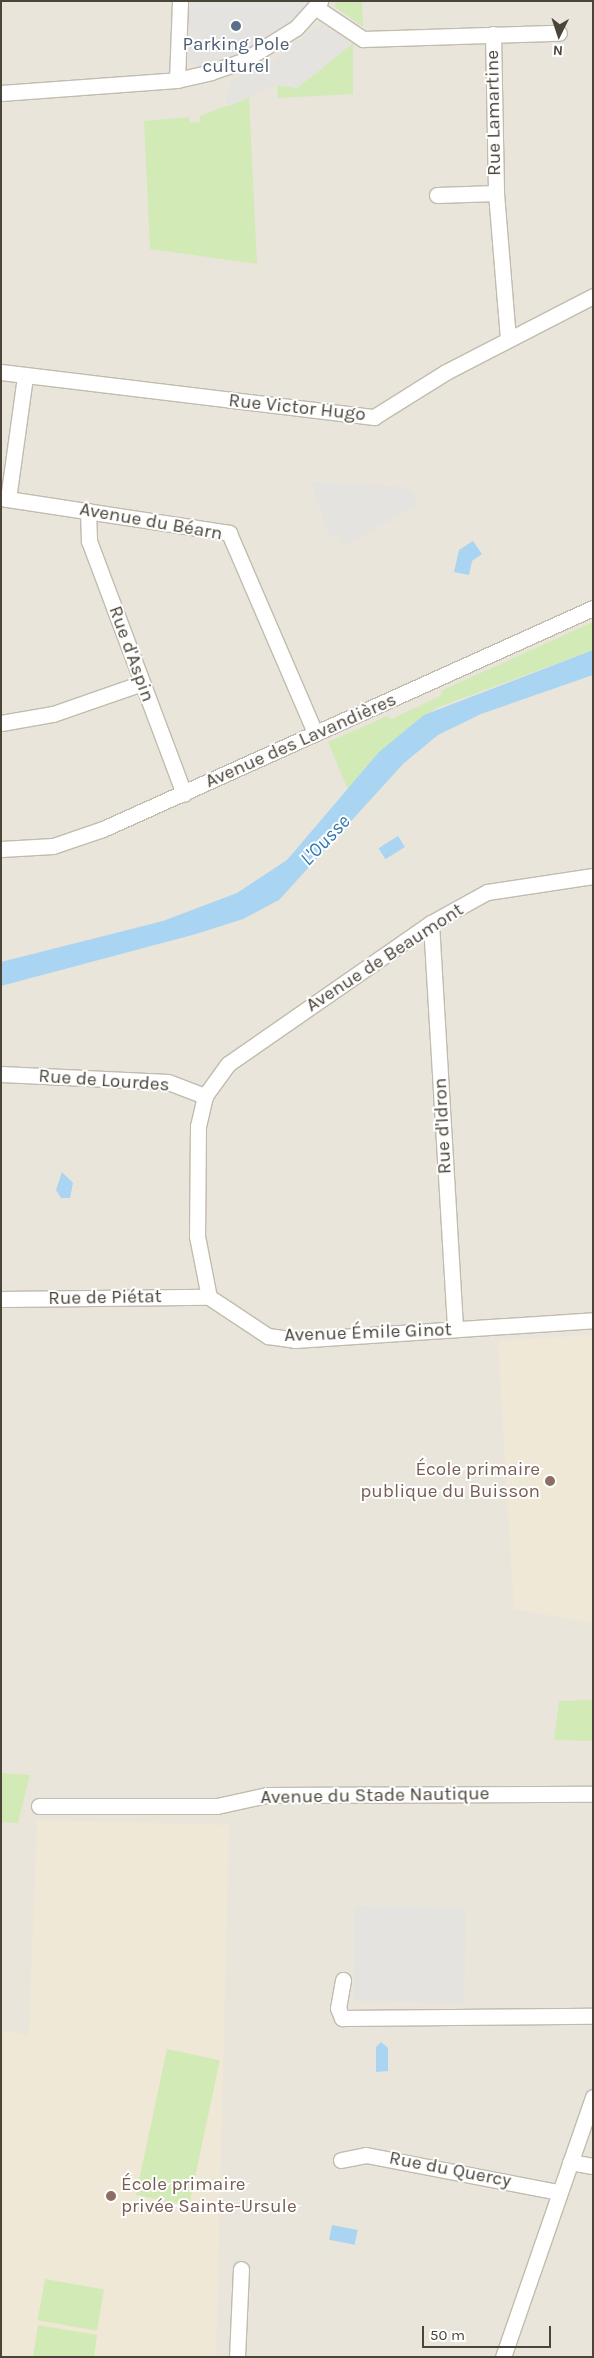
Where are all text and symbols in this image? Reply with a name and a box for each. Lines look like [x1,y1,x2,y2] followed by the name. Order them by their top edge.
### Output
[534,10,584,60] north arrow
[230,20,242,32] marker: Parking Pole culturel
[183,34,289,78] place label: Parking Pole culturel
[552,42,564,59] text: N
[482,50,506,176] street label: Rue Lamartine
[227,389,367,427] street label: Rue Victor Hugo
[78,498,224,546] street label: Avenue du Béarn
[103,603,159,705] street label: Rue d'Aspin
[202,689,400,793] street label: Avenue des Lavandières
[295,810,355,870] water label: L'Ousse
[302,899,468,1017] street label: Avenue de Beaumont
[38,1065,170,1097] street label: Rue de Lourdes
[429,1077,457,1175] street label: Rue d'Idron
[48,1286,162,1310] street label: Rue de Piétat
[284,1319,452,1347] street label: Avenue Émile Ginot
[360,1459,540,1503] place label: École primaire publique du Buisson
[544,1475,556,1487] marker: École primaire publique du Buisson
[260,1783,490,1809] street label: Avenue du Stade Nautique
[387,2147,513,2193] street label: Rue du Quercy
[121,2174,297,2218] place label: École primaire privée Sainte-Ursule
[105,2190,117,2202] marker: École primaire privée Sainte-Ursule
[424,2316,553,2348] scale bar
[430,2326,465,2344] text: 50 m

